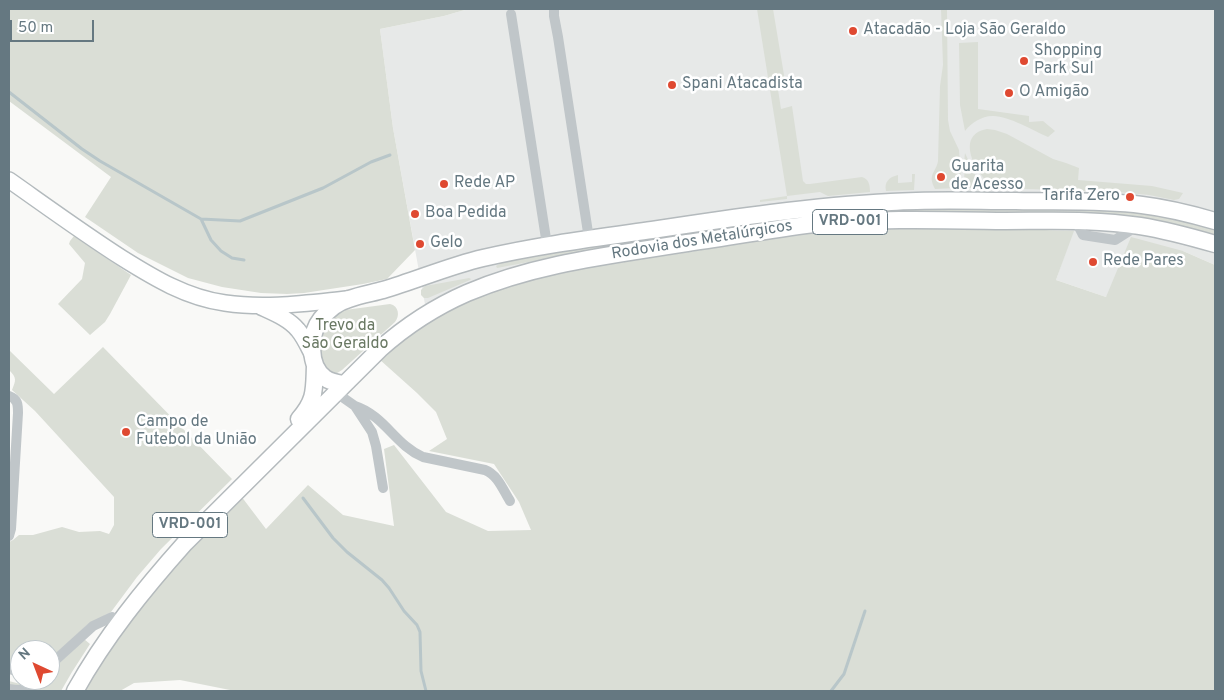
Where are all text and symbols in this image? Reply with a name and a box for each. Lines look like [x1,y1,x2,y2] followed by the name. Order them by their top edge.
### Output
[12,10,96,42] scale bar
[18,19,53,38] text: 50 m
[863,21,1066,41] place label: Atacadão - Loja São Geraldo
[847,25,859,37] marker: Atacadão - Loja São Geraldo
[1034,42,1102,80] place label: Shopping Park Sul
[1018,55,1030,67] marker: Shopping Park Sul
[682,75,803,95] place label: Spani Atacadista
[666,79,678,91] marker: Spani Atacadista
[1019,83,1089,103] place label: O Amigão
[1003,87,1015,99] marker: O Amigão
[951,158,1023,196] place label: Guarita de Acesso
[935,171,947,183] marker: Guarita de Acesso
[454,174,515,194] place label: Rede AP
[438,178,450,190] marker: Rede AP
[1042,187,1120,207] place label: Tarifa Zero
[1124,191,1136,203] marker: Tarifa Zero
[425,204,506,224] place label: Boa Pedida
[409,208,421,220] marker: Boa Pedida
[812,210,888,234] road number: VRD-001
[610,217,794,265] street label: Rodovia dos Metalúrgicos
[430,234,463,254] place label: Gelo
[414,238,426,250] marker: Gelo
[1103,252,1184,272] place label: Rede Pares
[1087,256,1099,268] marker: Rede Pares
[302,317,388,355] park label: Trevo da São Geraldo
[136,413,257,451] place label: Campo de Futebol da União
[120,426,132,438] marker: Campo de Futebol da União
[152,512,228,538] road number: VRD-001
[10,640,60,690] north arrow
[16,645,35,664] text: N

